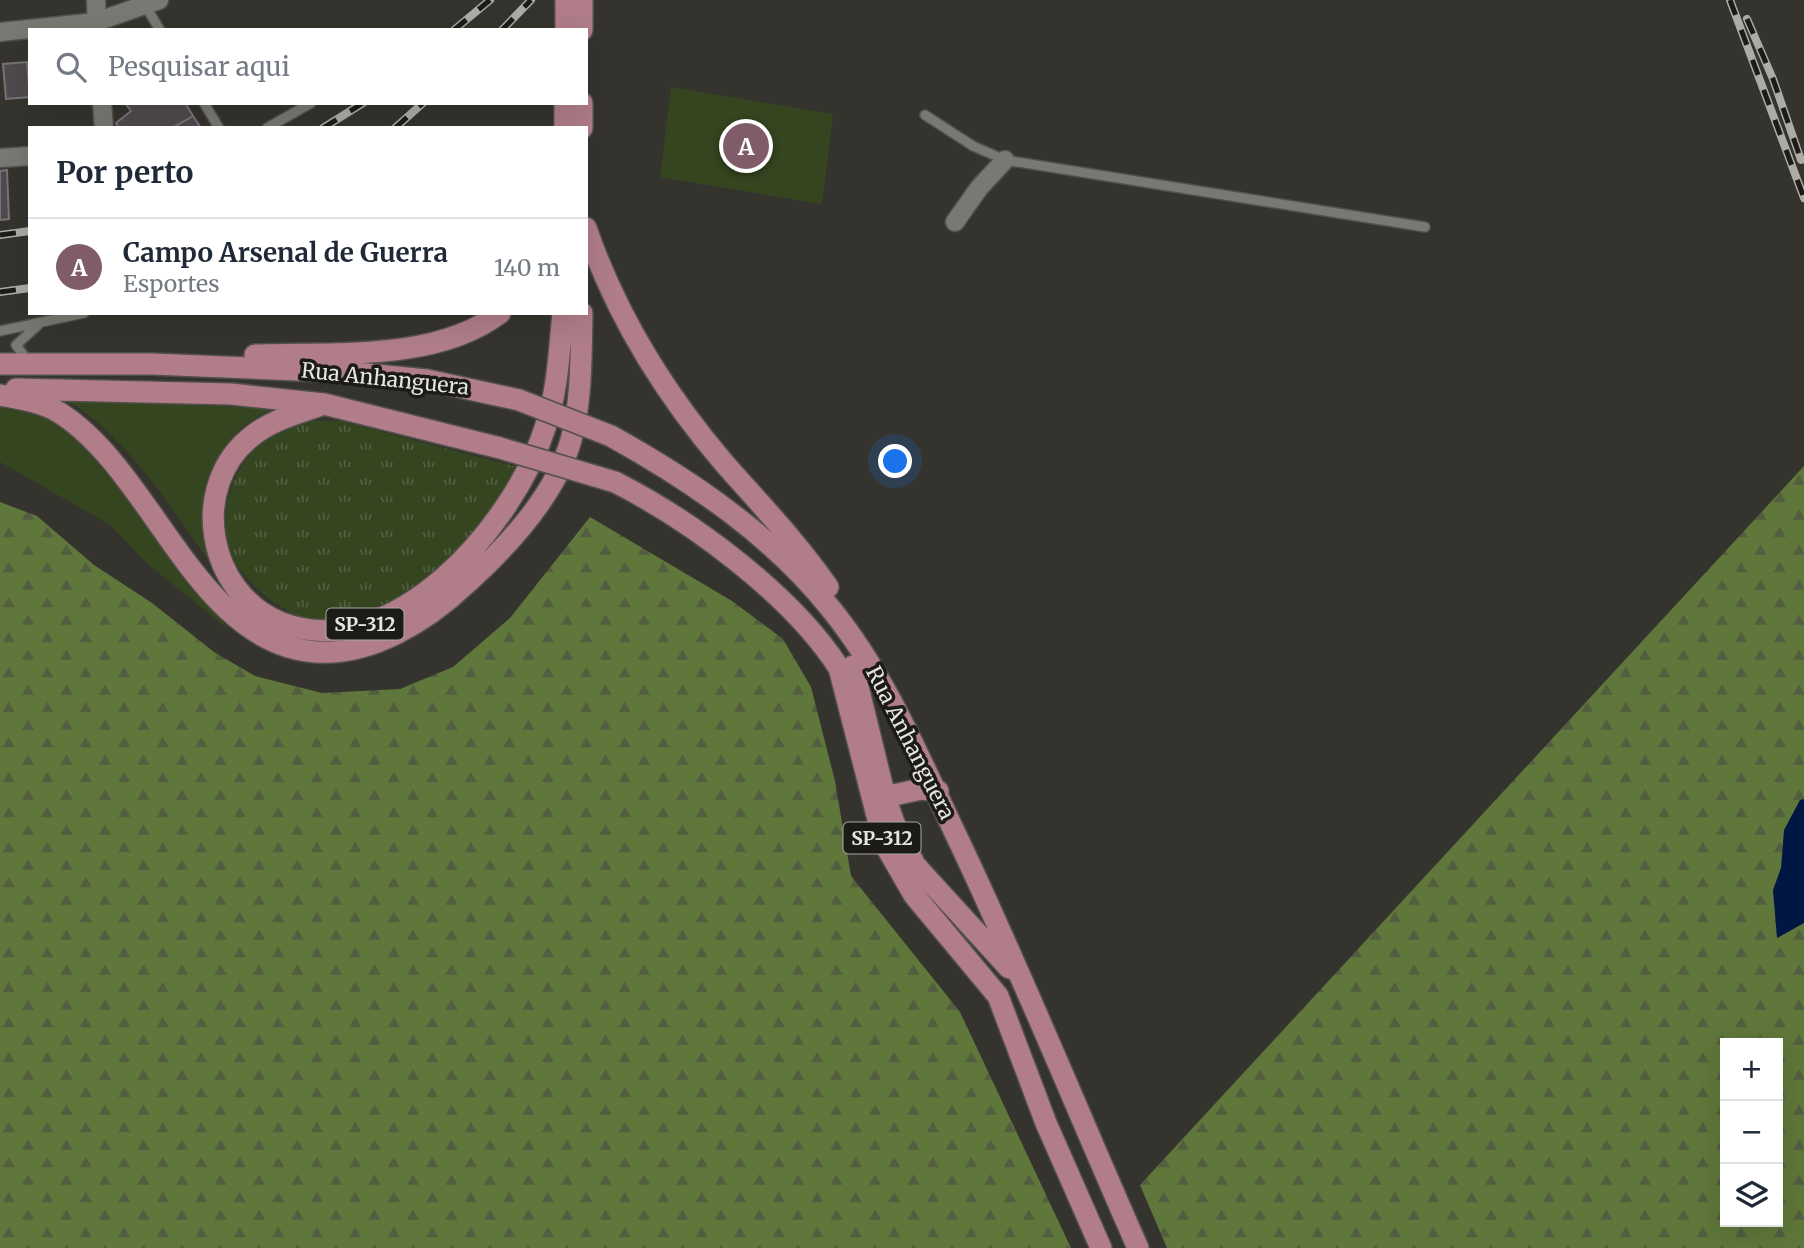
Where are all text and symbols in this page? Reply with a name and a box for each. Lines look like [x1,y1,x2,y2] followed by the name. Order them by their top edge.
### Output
[28,28,588,105] search box
[52,48,90,86] icon: search
[108,50,290,83] text: Pesquisar aqui
[723,120,769,172] pin: A
[56,153,194,191] text: Por perto
[123,236,448,269] text: Campo Arsenal de Guerra
[71,253,87,282] text: A
[494,253,560,282] text: 140 m
[123,269,220,298] text: Esportes
[300,356,470,401] street label: Rua Anhanguera
[878,444,912,478] your location
[326,608,404,639] road number: SP-312
[860,662,961,824] street label: Rua Anhanguera
[844,822,920,853] road number: SP-312
[1720,1038,1783,1227] map controls
[1720,1038,1783,1101] button: +
[1720,1101,1783,1164] button: −
[1720,1164,1783,1227] button: layers

